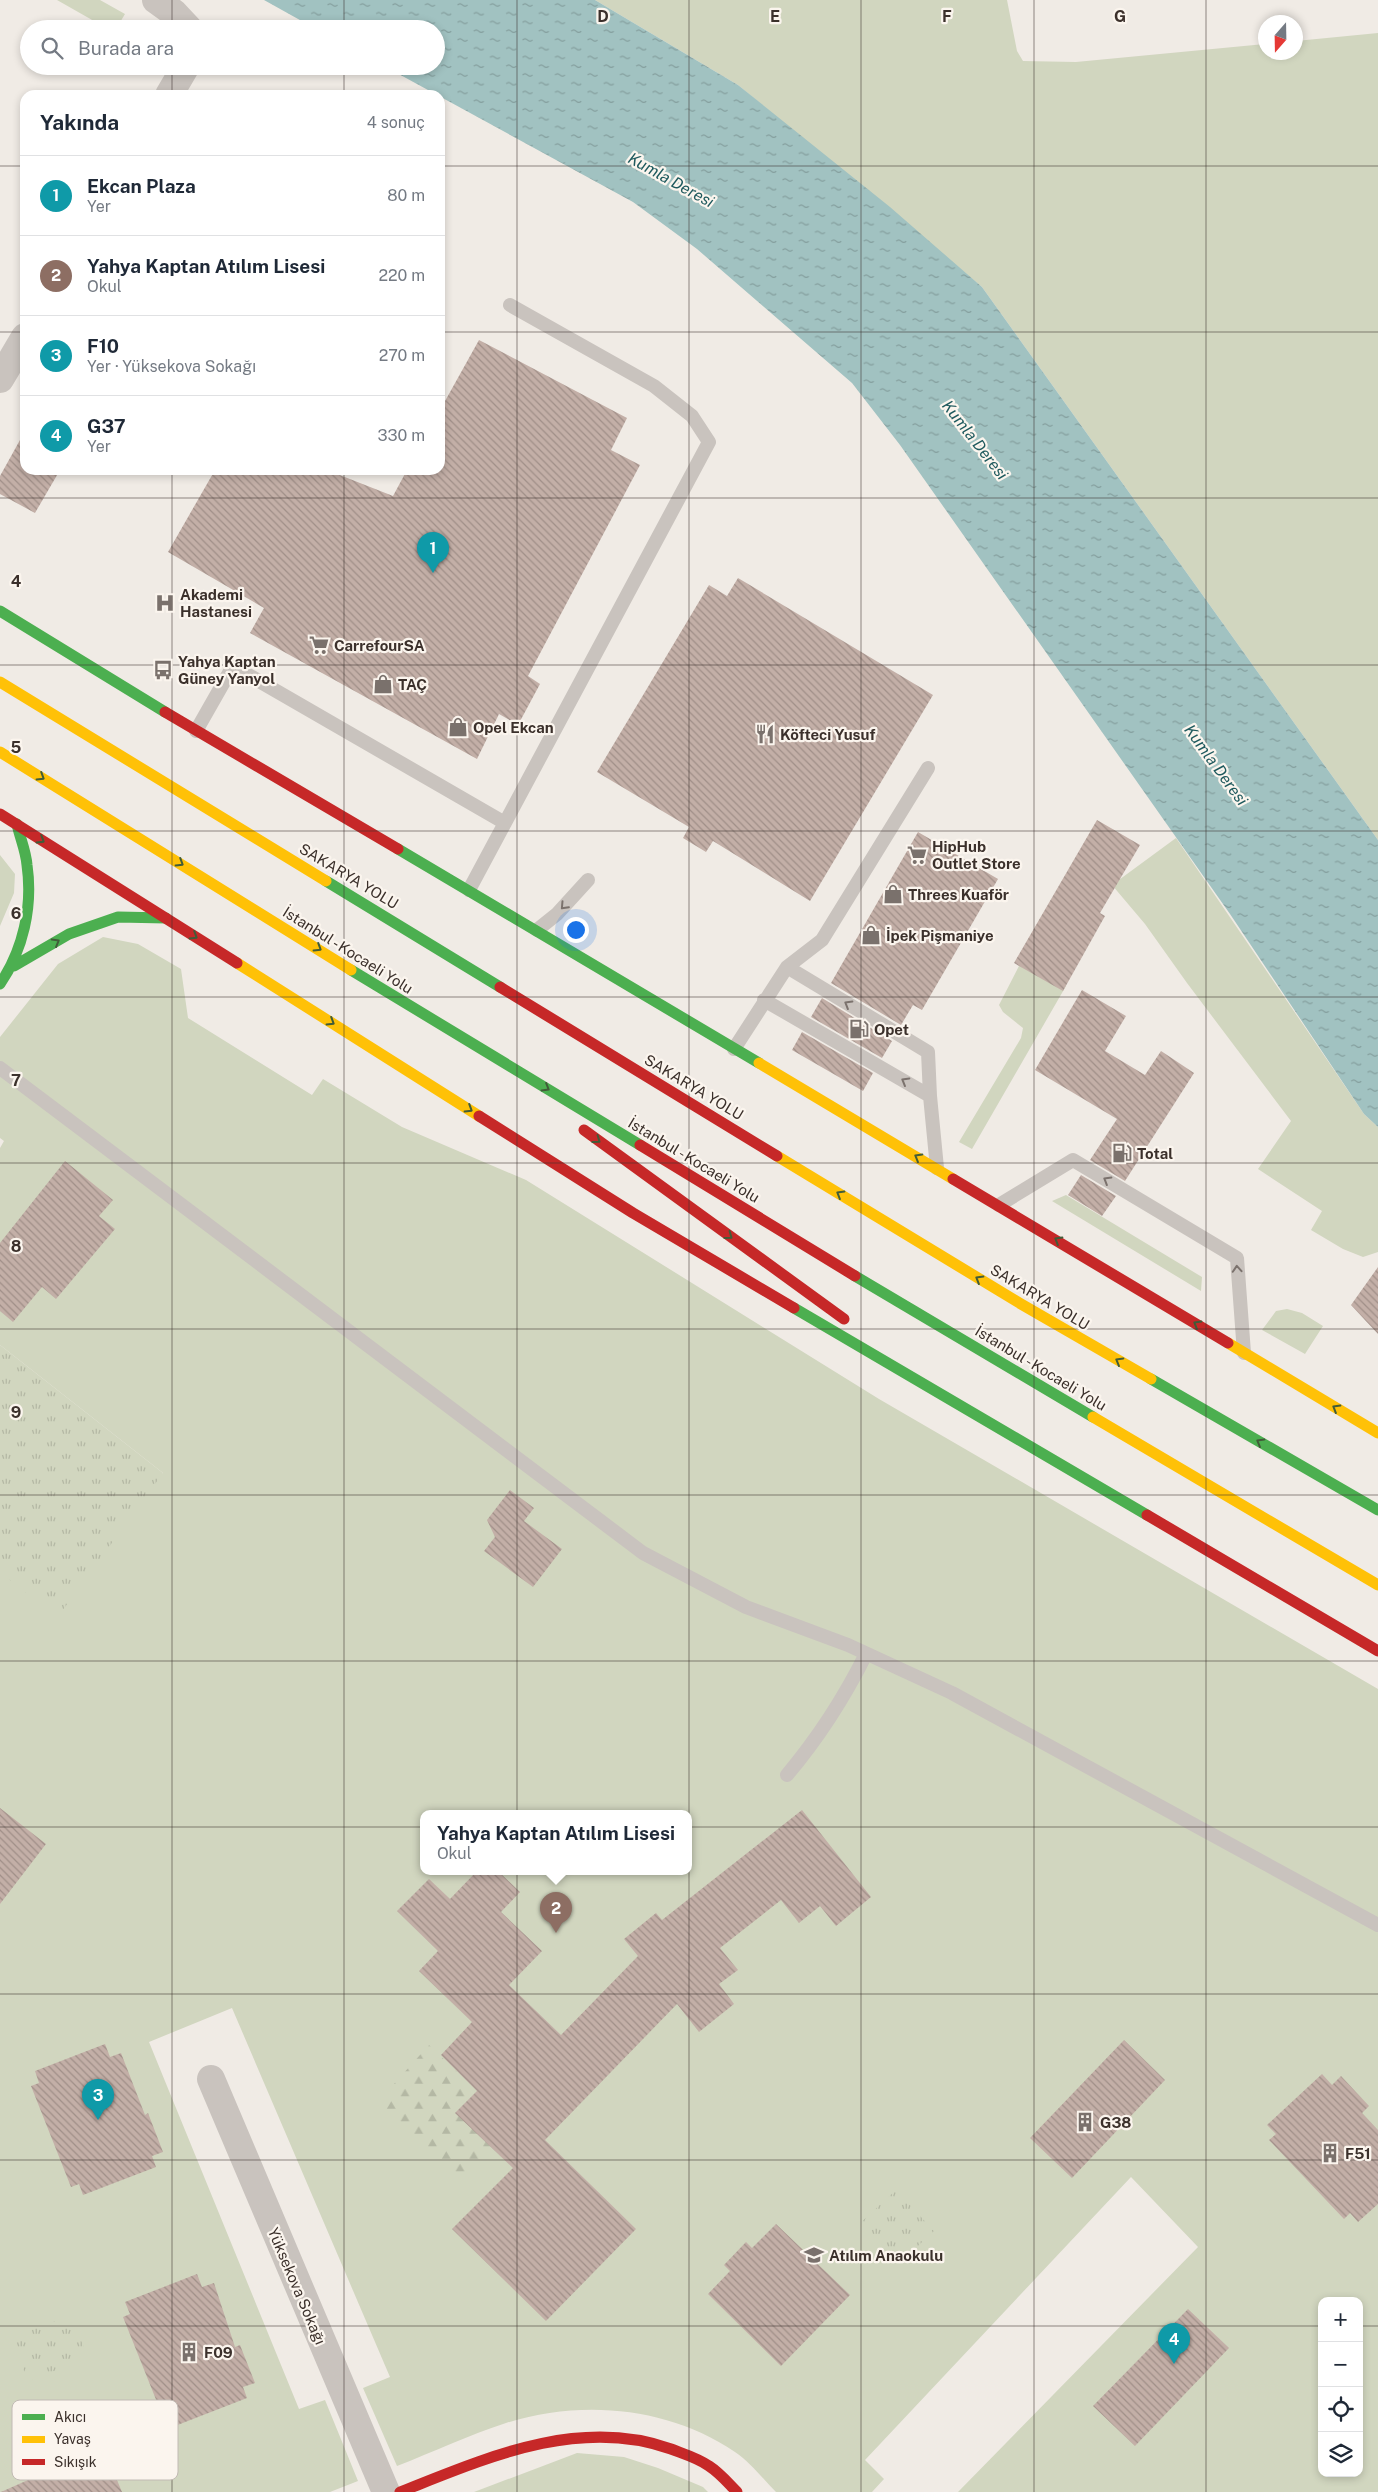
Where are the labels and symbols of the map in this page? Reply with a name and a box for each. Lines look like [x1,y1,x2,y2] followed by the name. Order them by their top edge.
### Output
[597,7,609,26] text: D
[770,7,780,26] text: E
[942,7,952,26] text: F
[1114,7,1126,26] text: G
[1258,15,1303,60] north arrow
[625,149,717,211] water label: Kumla Deresi
[938,397,1012,483] water label: Kumla Deresi
[417,532,449,573] pin: 1
[11,572,22,591] text: 4
[180,586,252,620] place label: Akademi Hastanesi
[154,592,176,614] hospital icon: Akademi Hastanesi
[308,634,330,656] supermarket icon: CarrefourSA
[334,637,425,654] place label: CarrefourSA
[178,653,276,687] place label: Yahya Kaptan Güney Yanyol
[152,659,174,681] bus stop icon: Yahya Kaptan Güney Yanyol
[372,673,394,695] shop icon: TAÇ
[398,676,427,693] place label: TAÇ
[447,716,469,738] shop icon: Opel Ekcan
[473,719,554,736] place label: Opel Ekcan
[1180,721,1252,809] water label: Kumla Deresi
[754,723,776,745] restaurant icon: Köfteci Yusuf
[780,726,875,743] place label: Köfteci Yusuf
[11,738,22,757] text: 5
[36,771,45,781] one-way arrow
[36,834,45,843] one-way arrow
[932,838,1021,872] place label: HipHub Outlet Store
[297,840,401,912] street label: SAKARYA YOLU
[906,844,928,866] supermarket icon: HipHub Outlet Store
[174,856,183,866] one-way arrow
[882,883,904,905] shop icon: Threes Kuaför
[908,886,1009,903] place label: Threes Kuaför
[561,901,570,910] one-way arrow
[280,902,417,997] street label: İstanbul - Kocaeli Yolu
[11,904,21,923] text: 6
[563,917,589,943] your location
[860,924,882,946] shop icon: İpek Pişmaniye
[886,927,994,944] place label: İpek Pişmaniye
[188,929,197,939] one-way arrow
[50,938,59,948] one-way arrow
[312,942,321,952] one-way arrow
[845,1001,854,1011] one-way arrow
[326,1016,335,1026] one-way arrow
[848,1018,870,1040] fuel station icon: Opet
[874,1021,909,1038] place label: Opet
[642,1051,746,1123] street label: SAKARYA YOLU
[11,1071,21,1090] text: 7
[902,1078,911,1088] one-way arrow
[540,1082,549,1092] one-way arrow
[463,1103,472,1112] one-way arrow
[625,1113,763,1206] street label: İstanbul - Kocaeli Yolu
[592,1134,601,1143] one-way arrow
[1111,1142,1133,1164] fuel station icon: Total
[1137,1145,1173,1162] place label: Total
[915,1154,924,1164] one-way arrow
[1103,1177,1112,1187] one-way arrow
[837,1190,846,1200] one-way arrow
[723,1230,732,1238] one-way arrow
[11,1237,22,1256] text: 8
[1054,1237,1063,1247] one-way arrow
[988,1261,1092,1333] street label: SAKARYA YOLU
[1232,1265,1243,1273] one-way arrow
[975,1275,984,1285] one-way arrow
[972,1321,1110,1414] street label: İstanbul - Kocaeli Yolu
[1193,1321,1202,1331] one-way arrow
[1116,1357,1125,1367] one-way arrow
[11,1403,21,1422] text: 9
[1333,1405,1342,1415] one-way arrow
[1256,1438,1265,1448] one-way arrow
[540,1892,572,1933] pin: 2
[82,2079,114,2120] pin: 3
[1074,2111,1096,2133] building icon: G38
[1100,2114,1131,2131] place label: G38
[1319,2142,1341,2164] building icon: F51
[1345,2145,1371,2162] place label: F51
[265,2225,329,2347] street label: Yüksekova Sokağı
[803,2244,825,2266] school or university icon: Atılım Anaokulu
[829,2247,943,2264] place label: Atılım Anaokulu
[1158,2323,1190,2364] pin: 4
[178,2341,200,2363] building icon: F09
[204,2344,233,2361] place label: F09
[12,2400,178,2480] legend
[54,2409,86,2425] text: Akıcı
[54,2431,91,2447] text: Yavaş
[54,2454,97,2470] text: Sıkışık

